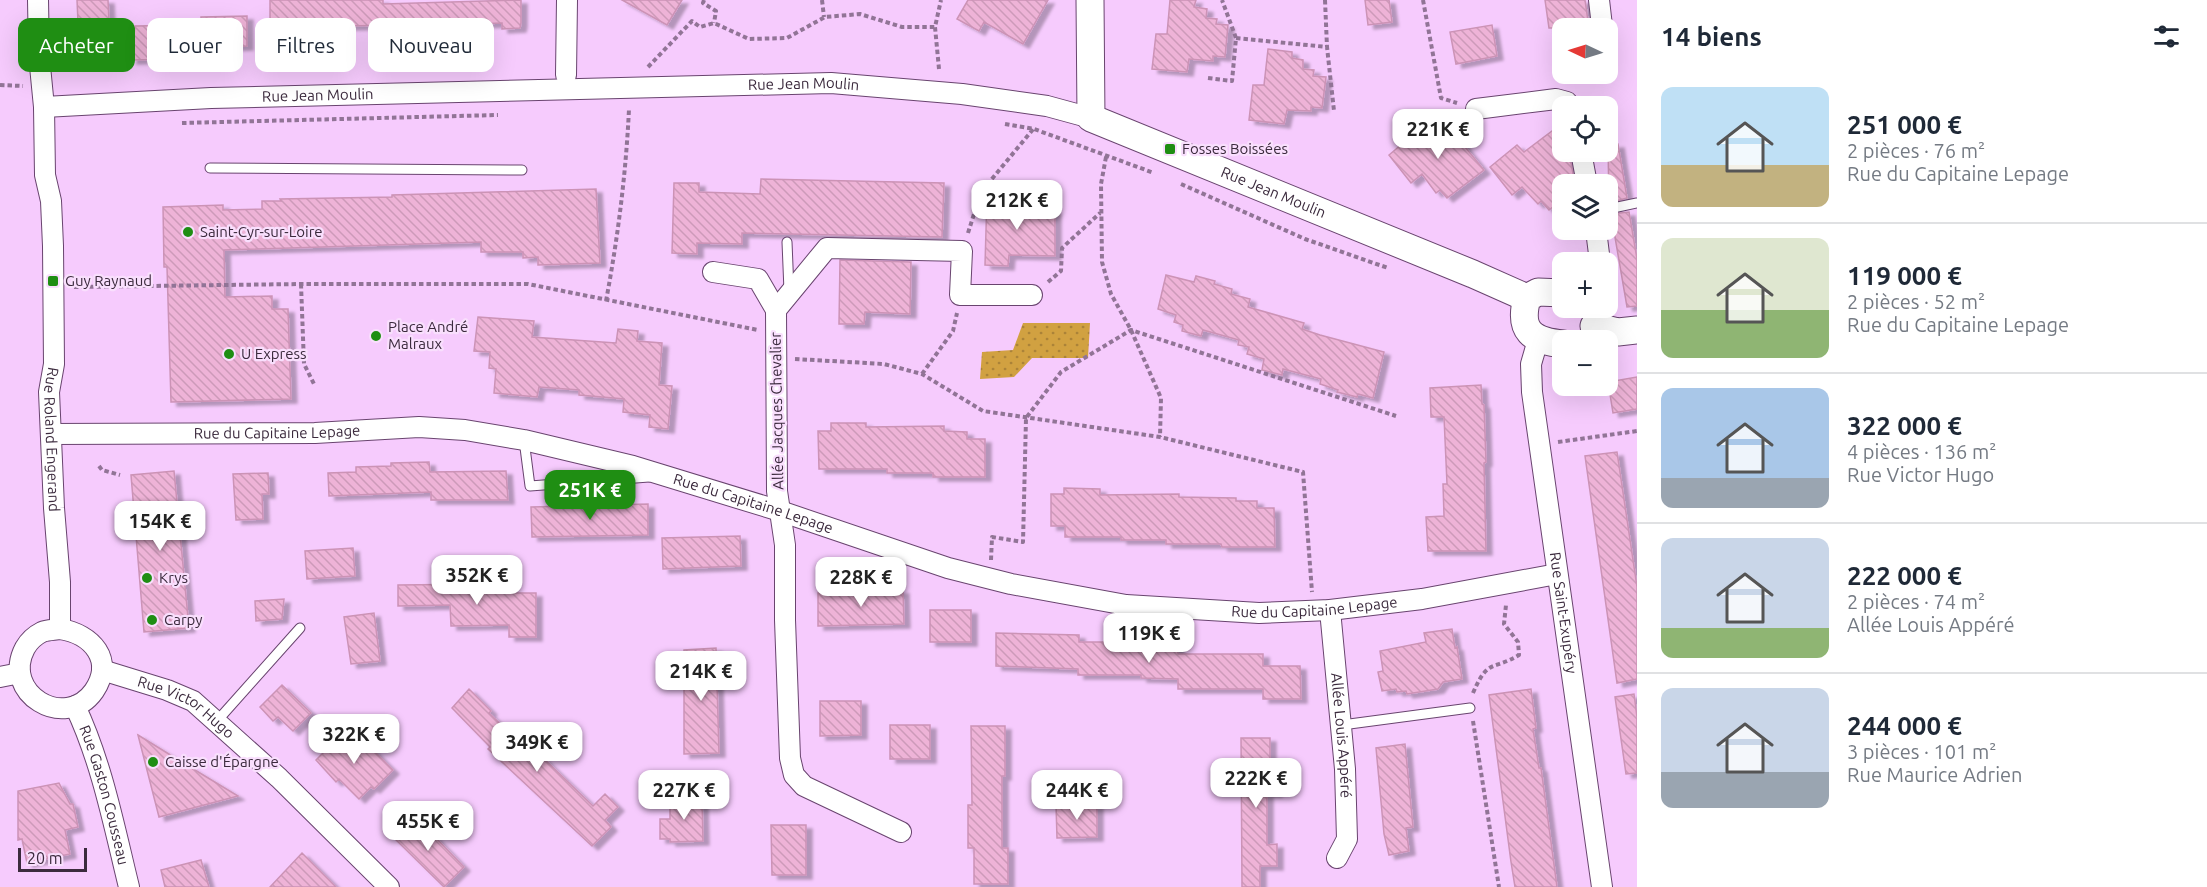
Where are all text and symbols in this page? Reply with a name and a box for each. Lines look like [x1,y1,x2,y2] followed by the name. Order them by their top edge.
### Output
[18,18,135,72] chip: Acheter
[147,18,243,72] chip: Louer
[255,18,356,72] chip: Filtres
[368,18,494,72] chip: Nouveau
[1552,18,1618,84] north arrow
[1552,18,1618,396] map controls
[2150,20,2183,53] icon: filters
[1661,22,1762,51] text: 14 biens
[748,74,860,93] street label: Rue Jean Moulin
[262,85,374,105] street label: Rue Jean Moulin
[1552,96,1618,162] button: locate
[1389,109,1487,160] pin: 221K €
[1847,110,1962,139] text: 251 000 €
[1709,111,1781,183] icon: home
[1406,117,1470,140] text: 221K €
[1847,139,1985,162] text: 2 pièces · 76 m²
[1182,140,1288,157] place label: Fosses Boissées
[1163,142,1177,156] marker: Fosses Boissées
[1847,162,2069,185] text: Rue du Capitaine Lepage
[1219,163,1328,221] street label: Rue Jean Moulin
[1552,174,1618,240] button: layers
[968,180,1066,231] pin: 212K €
[985,188,1049,211] text: 212K €
[200,223,323,240] place label: Saint-Cyr-sur-Loire
[181,225,195,239] marker: Saint-Cyr-sur-Loire
[1552,252,1618,318] button: +
[1847,261,1962,290] text: 119 000 €
[1709,262,1781,334] icon: home
[65,272,152,289] place label: Guy Raynaud
[46,274,60,288] marker: Guy Raynaud
[1847,290,1985,313] text: 2 pièces · 52 m²
[1847,313,2069,336] text: Rue du Capitaine Lepage
[388,318,468,352] place label: Place André Malraux
[369,329,383,343] marker: Place André Malraux
[1552,330,1618,396] button: −
[767,332,786,490] street label: Allée Jacques Chevalier
[241,345,307,362] place label: U Express
[222,347,236,361] marker: U Express
[41,366,63,512] street label: Rue Roland Engerand
[1847,411,1962,440] text: 322 000 €
[1709,412,1781,484] icon: home
[194,421,361,441] street label: Rue du Capitaine Lepage
[1847,440,1996,463] text: 4 pièces · 136 m²
[1847,463,1994,486] text: Rue Victor Hugo
[541,470,639,521] pin: 251K €
[671,470,835,536] street label: Rue du Capitaine Lepage
[558,478,622,501] text: 251K €
[111,501,209,552] pin: 154K €
[128,509,192,532] text: 154K €
[1547,551,1581,675] street label: Rue Saint-Exupéry
[428,555,526,606] pin: 352K €
[812,557,910,608] pin: 228K €
[1847,561,1962,590] text: 222 000 €
[1709,562,1781,634] icon: home
[445,563,509,586] text: 352K €
[829,565,893,588] text: 228K €
[159,569,188,586] place label: Krys
[140,571,154,585] marker: Krys
[1847,590,1985,613] text: 2 pièces · 74 m²
[1231,593,1398,621] street label: Rue du Capitaine Lepage
[164,611,203,628] place label: Carpy
[145,613,159,627] marker: Carpy
[1100,613,1198,664] pin: 119K €
[1847,613,2015,636] text: Allée Louis Appéré
[1117,621,1181,644] text: 119K €
[652,651,750,702] pin: 214K €
[669,659,733,682] text: 214K €
[136,672,238,742] street label: Rue Victor Hugo
[1328,672,1355,798] street label: Allée Louis Appéré
[1847,711,1962,740] text: 244 000 €
[1709,712,1781,784] icon: home
[305,714,403,765] pin: 322K €
[322,722,386,745] text: 322K €
[488,722,586,773] pin: 349K €
[76,723,132,867] street label: Rue Gaston Cousseau
[505,730,569,753] text: 349K €
[1847,740,1996,763] text: 3 pièces · 101 m²
[165,753,279,770] place label: Caisse d'Épargne
[146,755,160,769] marker: Caisse d'Épargne
[1207,758,1305,809] pin: 222K €
[1847,763,2022,786] text: Rue Maurice Adrien
[1224,766,1288,789] text: 222K €
[635,770,733,821] pin: 227K €
[1028,770,1126,821] pin: 244K €
[652,778,716,801] text: 227K €
[1045,778,1109,801] text: 244K €
[379,801,477,852] pin: 455K €
[396,809,460,832] text: 455K €
[18,845,87,872] scale bar
[27,849,63,867] text: 20 m

